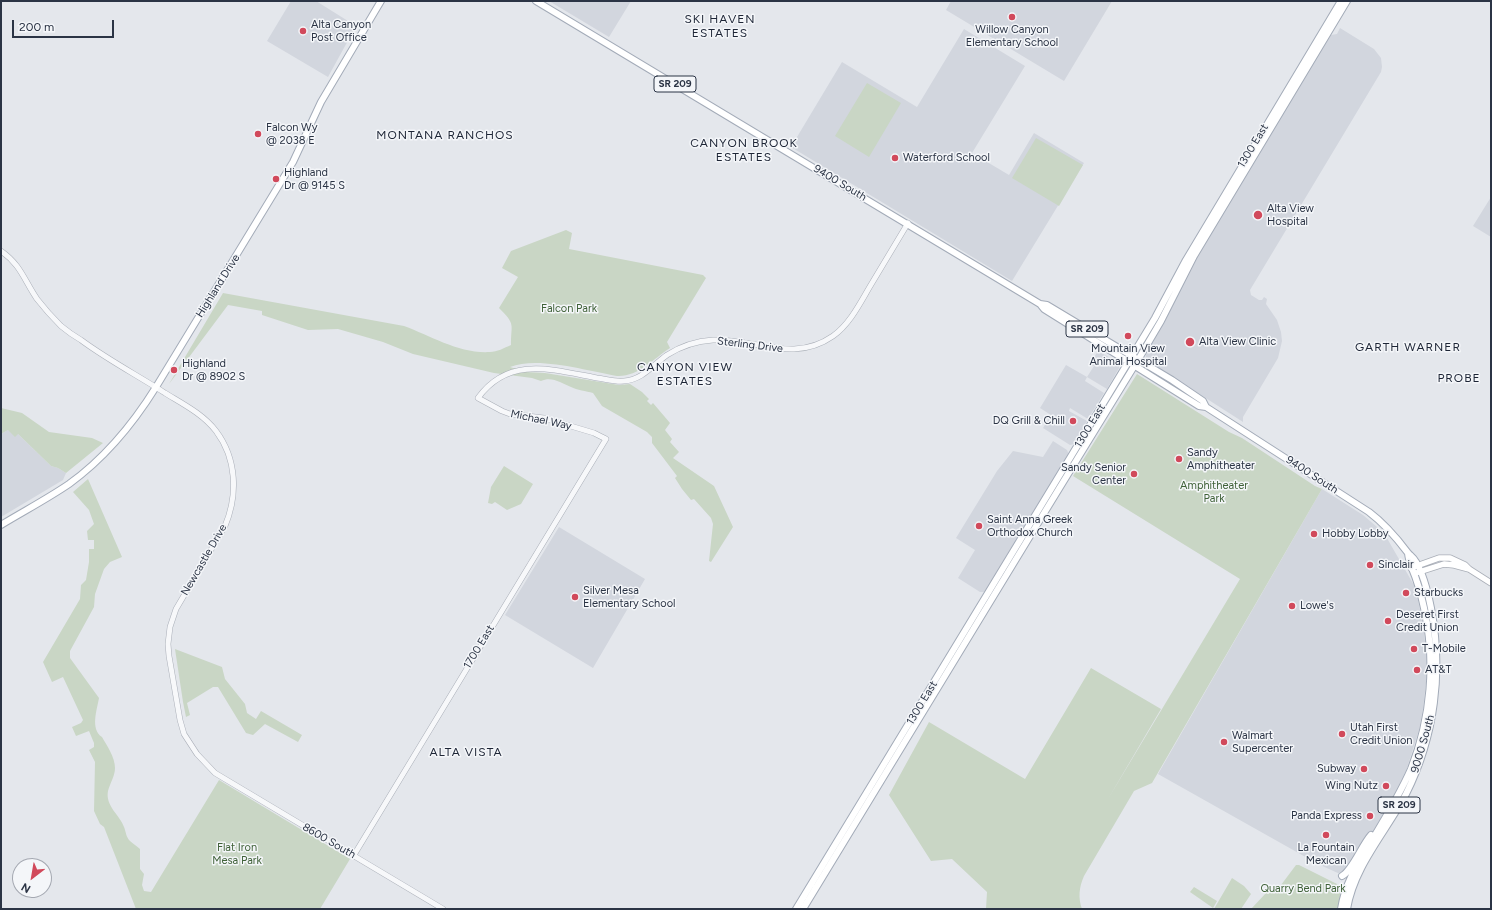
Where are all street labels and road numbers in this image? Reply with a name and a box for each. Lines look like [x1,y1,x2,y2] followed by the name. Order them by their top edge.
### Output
[654,76,696,92] road number: SR 209
[1235,122,1271,170] street label: 1300 East
[811,162,869,204] street label: 9400 South
[193,252,243,320] street label: Highland Drive
[1066,321,1108,337] road number: SR 209
[716,334,784,356] street label: Sterling Drive
[1072,402,1108,450] street label: 1300 East
[509,407,573,433] street label: Michael Way
[1283,453,1341,497] street label: 9400 South
[178,522,230,598] street label: Newcastle Drive
[461,623,497,671] street label: 1700 East
[904,679,940,727] street label: 1300 East
[1408,714,1438,774] street label: 9000 South
[1378,797,1420,813] road number: SR 209
[300,820,358,862] street label: 8600 South

